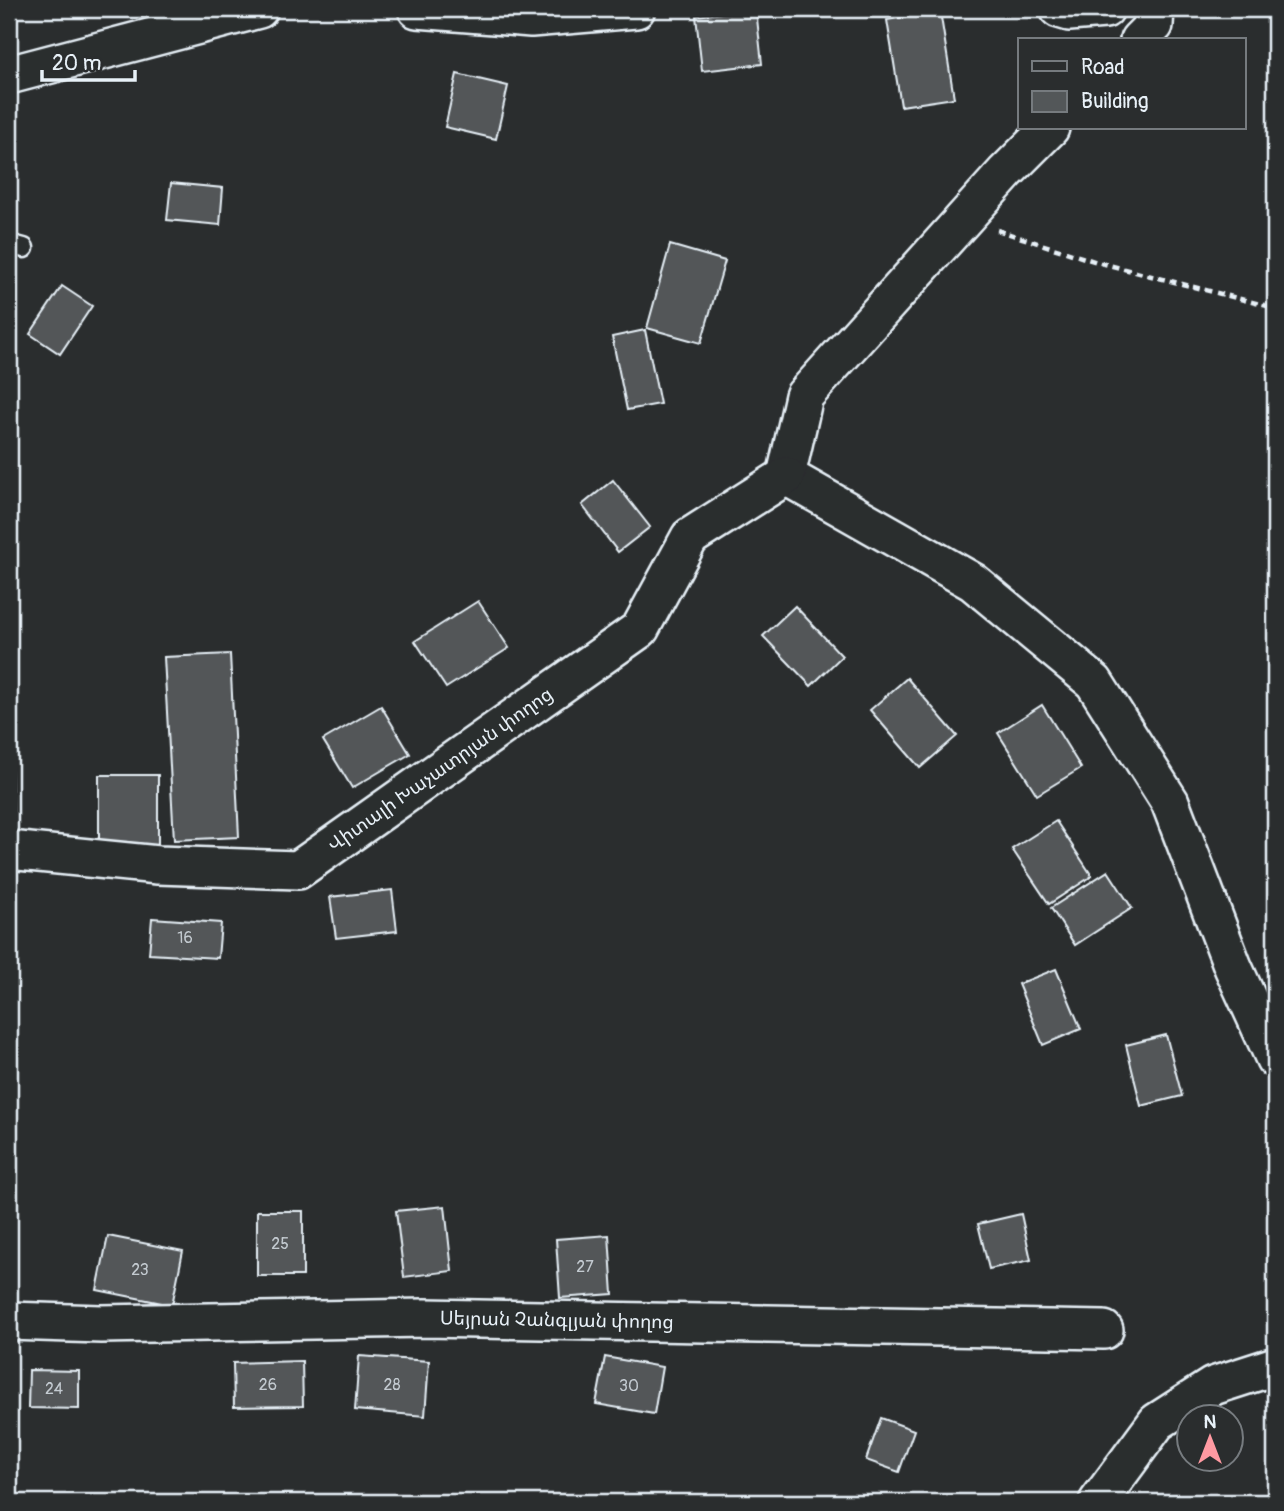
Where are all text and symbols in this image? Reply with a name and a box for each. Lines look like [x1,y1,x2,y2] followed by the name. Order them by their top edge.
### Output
[42,38,135,82] scale bar
[1018,38,1246,130] legend
[52,50,101,77] text: 20 m
[1081,54,1125,81] text: Road
[1081,88,1148,115] text: Building
[323,682,558,857] street label: Վիտալի Խաչատրյան փողոց
[177,928,193,948] house number: 16
[271,1234,289,1254] house number: 25
[576,1257,594,1277] house number: 27
[131,1260,149,1280] house number: 23
[440,1306,674,1334] street label: Սեյրան Չանգլյան փողոց
[259,1375,277,1395] house number: 26
[383,1375,401,1395] house number: 28
[619,1376,639,1396] house number: 30
[45,1379,63,1399] house number: 24
[1176,1402,1246,1472] north arrow
[1204,1410,1217,1434] text: N

